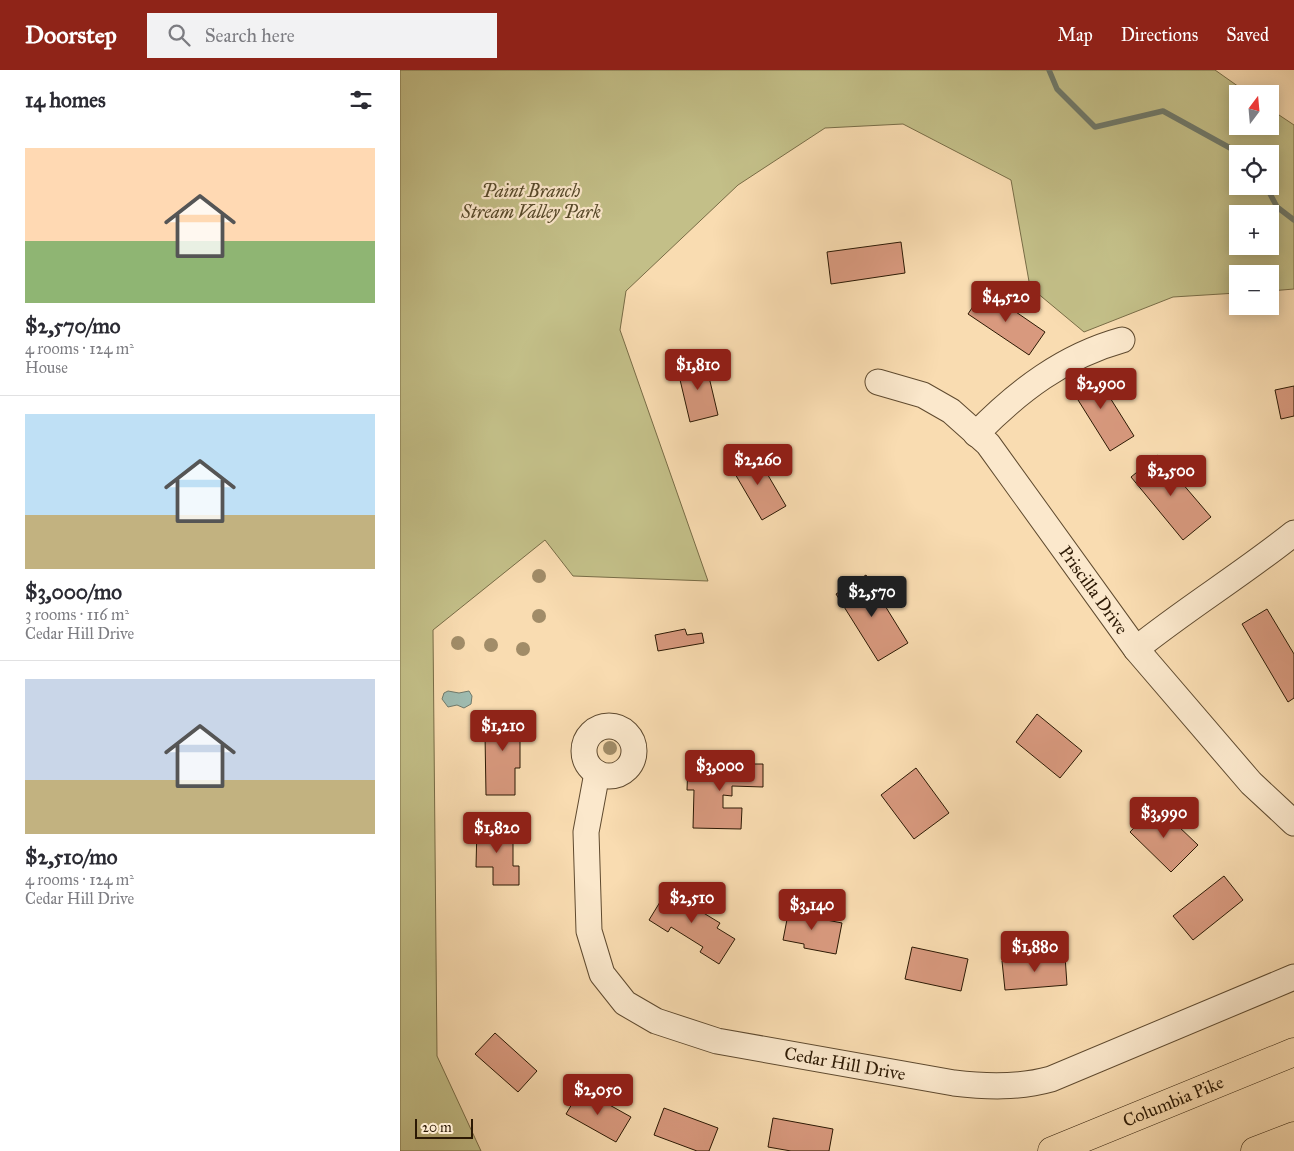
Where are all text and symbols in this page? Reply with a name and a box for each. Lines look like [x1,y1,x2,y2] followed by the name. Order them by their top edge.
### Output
[147,13,497,58] search box
[25,20,117,50] text: Doorstep
[165,21,193,49] icon: search
[205,24,295,47] text: Search here
[1057,24,1093,46] text: Map
[1121,24,1198,46] text: Directions
[1226,24,1269,46] text: Saved
[1229,85,1279,135] north arrow
[1229,85,1279,315] map controls
[347,86,375,114] icon: filters
[25,87,106,113] text: 14 homes
[1229,145,1279,195] button: locate
[460,180,601,223] park label: Paint Branch Stream Valley Park
[155,181,245,271] icon: home
[1229,205,1279,255] button: +
[1229,265,1279,315] button: −
[965,280,1047,323] pin: $4,520
[982,287,1030,306] text: $4,520
[25,313,121,339] text: $2,570/mo
[25,339,134,358] text: 4 rooms · 124 m²
[657,348,739,391] pin: $1,810
[676,355,720,374] text: $1,810
[25,358,68,377] text: House
[1060,368,1142,410] pin: $2,900
[1076,374,1126,393] text: $2,900
[717,444,799,486] pin: $2,260
[155,446,245,536] icon: home
[734,450,782,469] text: $2,260
[1130,454,1212,497] pin: $2,500
[1147,461,1195,480] text: $2,500
[1054,542,1133,639] street label: Priscilla Drive
[831,576,913,618] pin: $2,570
[25,579,122,605] text: $3,000/mo
[849,582,895,601] text: $2,570
[25,605,129,624] text: 3 rooms · 116 m²
[25,624,134,643] text: Cedar Hill Drive
[462,710,544,752] pin: $1,210
[155,711,245,801] icon: home
[481,716,525,735] text: $1,210
[679,750,761,792] pin: $3,000
[696,756,744,775] text: $3,000
[1123,796,1205,839] pin: $3,990
[1141,803,1187,822] text: $3,990
[456,812,538,854] pin: $1,820
[474,818,520,837] text: $1,820
[25,844,118,870] text: $2,510/mo
[25,870,134,889] text: 4 rooms · 124 m²
[651,882,733,924] pin: $2,510
[670,888,714,907] text: $2,510
[771,888,853,931] pin: $3,140
[25,889,134,908] text: Cedar Hill Drive
[790,895,834,914] text: $3,140
[994,930,1076,973] pin: $1,880
[1012,937,1058,956] text: $1,880
[783,1042,907,1085] street label: Cedar Hill Drive
[1120,1071,1227,1132] street label: Columbia Pike
[557,1074,639,1116] pin: $2,050
[574,1080,622,1099] text: $2,050
[415,1116,472,1139] scale bar
[422,1119,452,1136] text: 20 m

